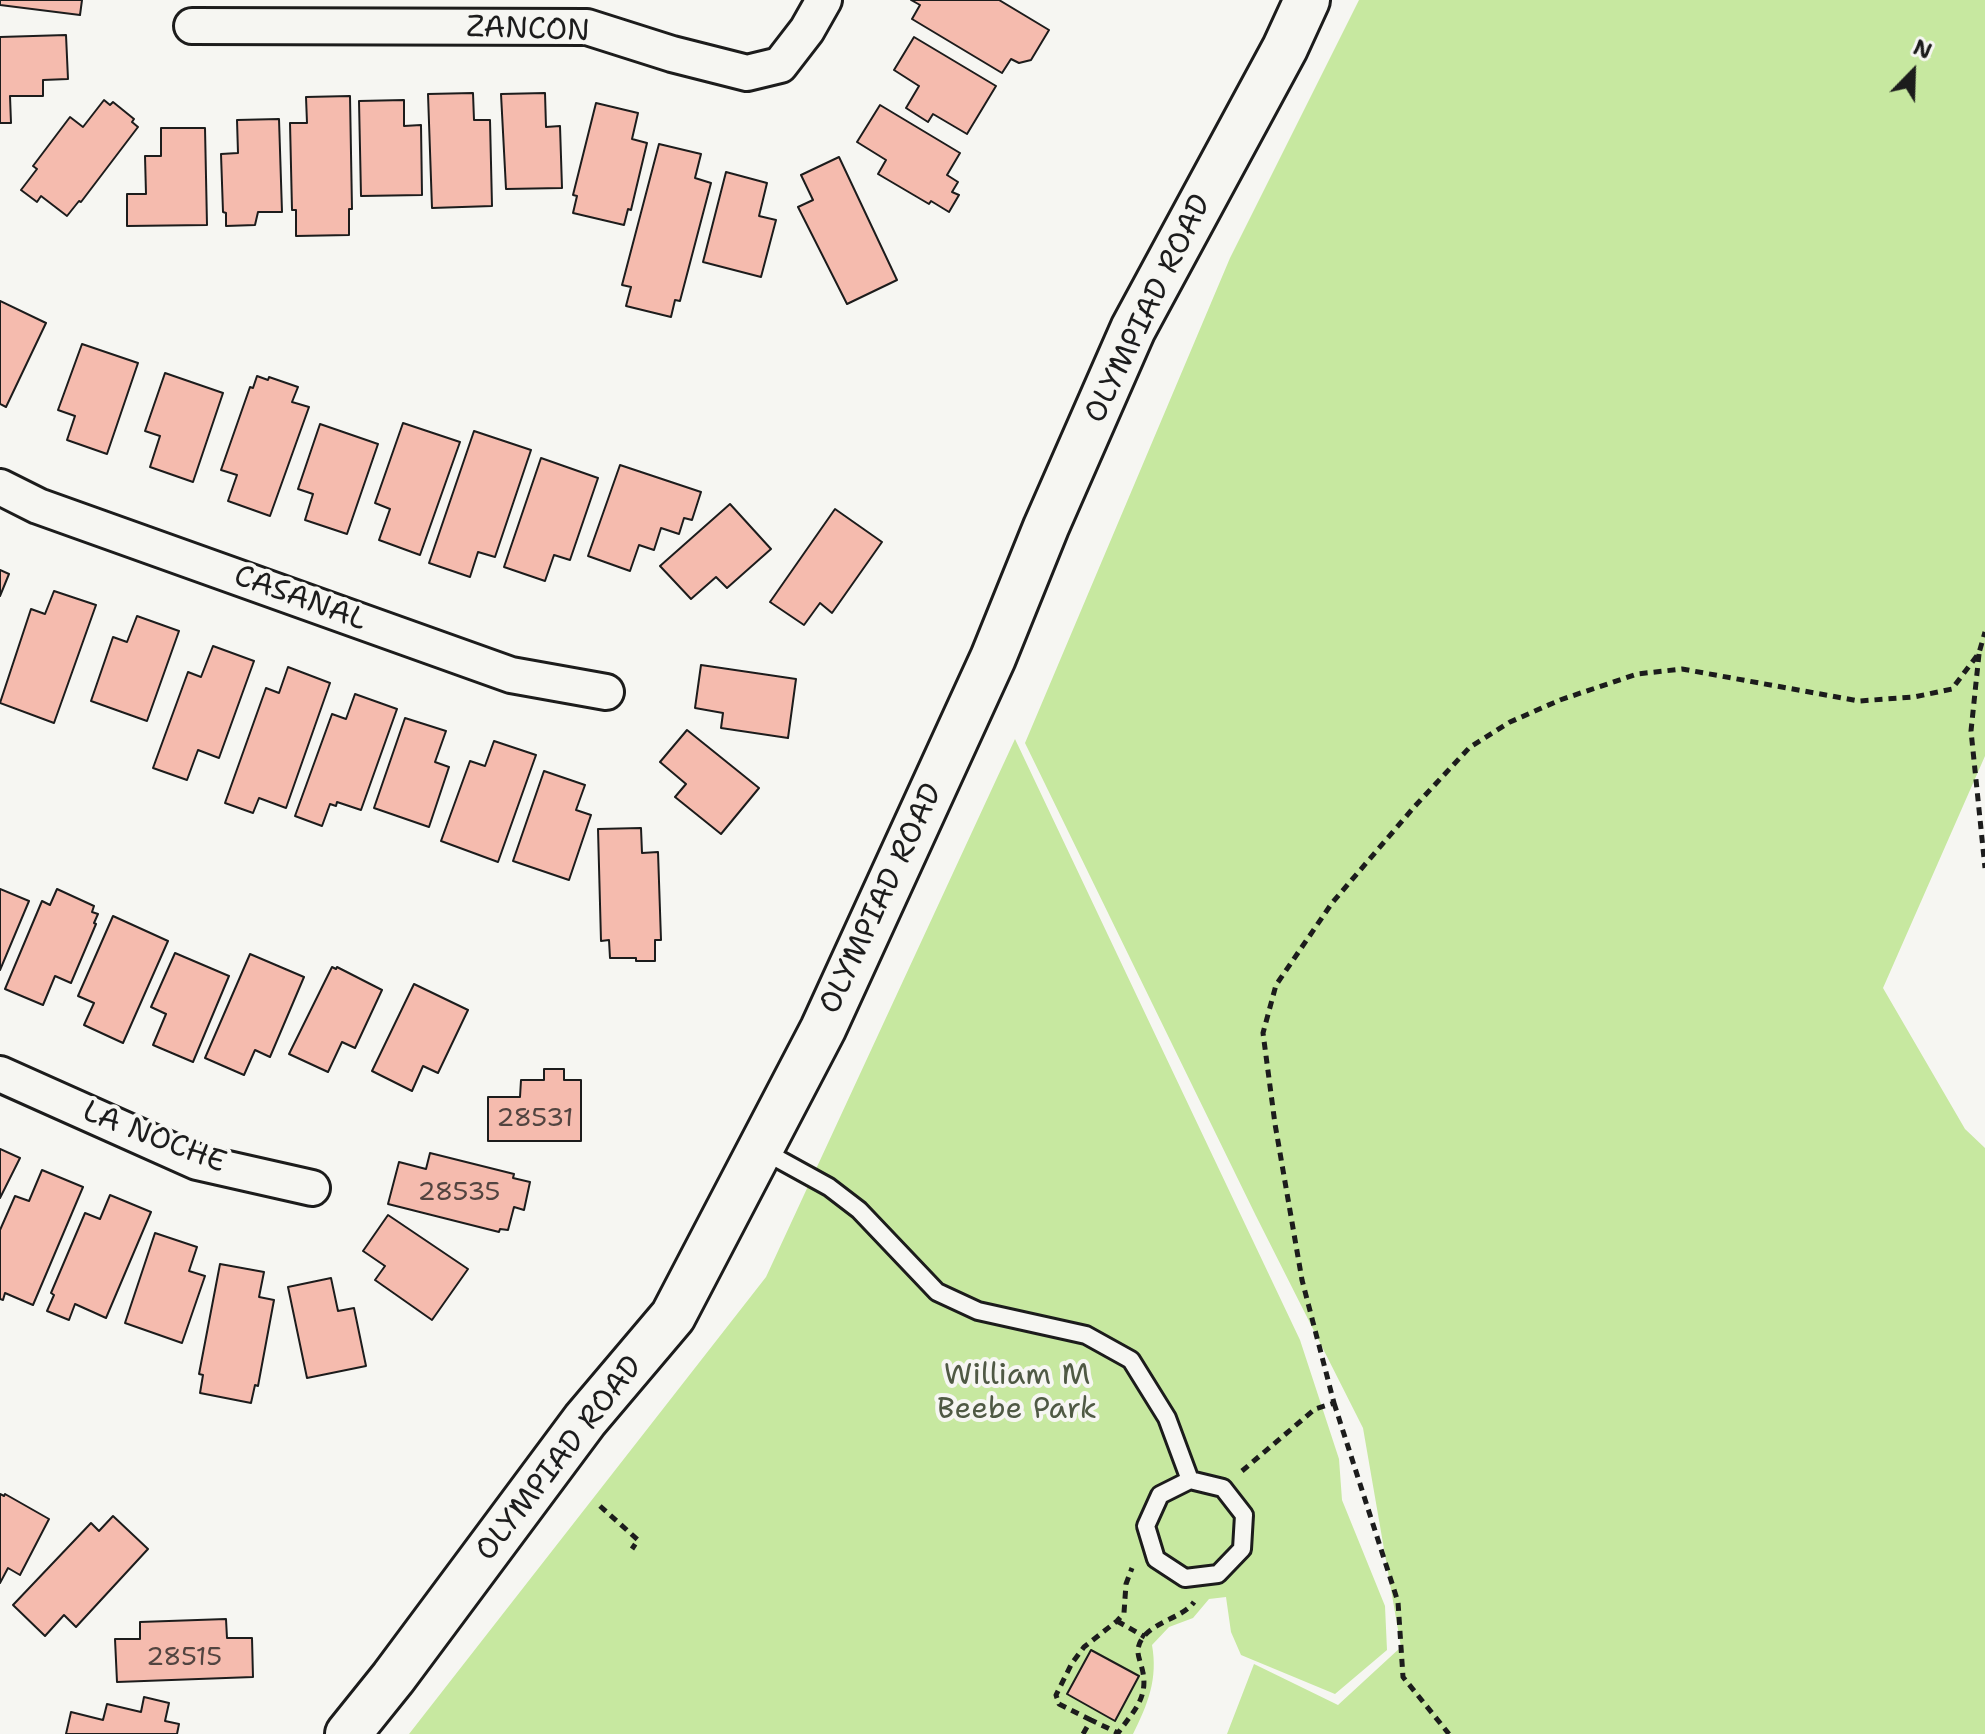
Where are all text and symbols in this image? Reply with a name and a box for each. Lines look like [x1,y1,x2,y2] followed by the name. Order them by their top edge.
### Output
[466,10,590,50] street label: ZANCON
[1873,32,1953,112] north arrow
[1909,33,1936,66] text: N
[1078,189,1220,429] street label: OLYMPIAD ROAD
[229,558,371,640] street label: CASANAL
[813,778,951,1020] street label: OLYMPIAD ROAD
[77,1094,231,1182] street label: LA NOCHE
[496,1103,574,1135] house number: 28531
[417,1177,501,1209] house number: 28535
[469,1350,651,1568] street label: OLYMPIAD ROAD
[937,1358,1097,1428] park label: William M Beebe Park
[146,1642,222,1674] house number: 28515

